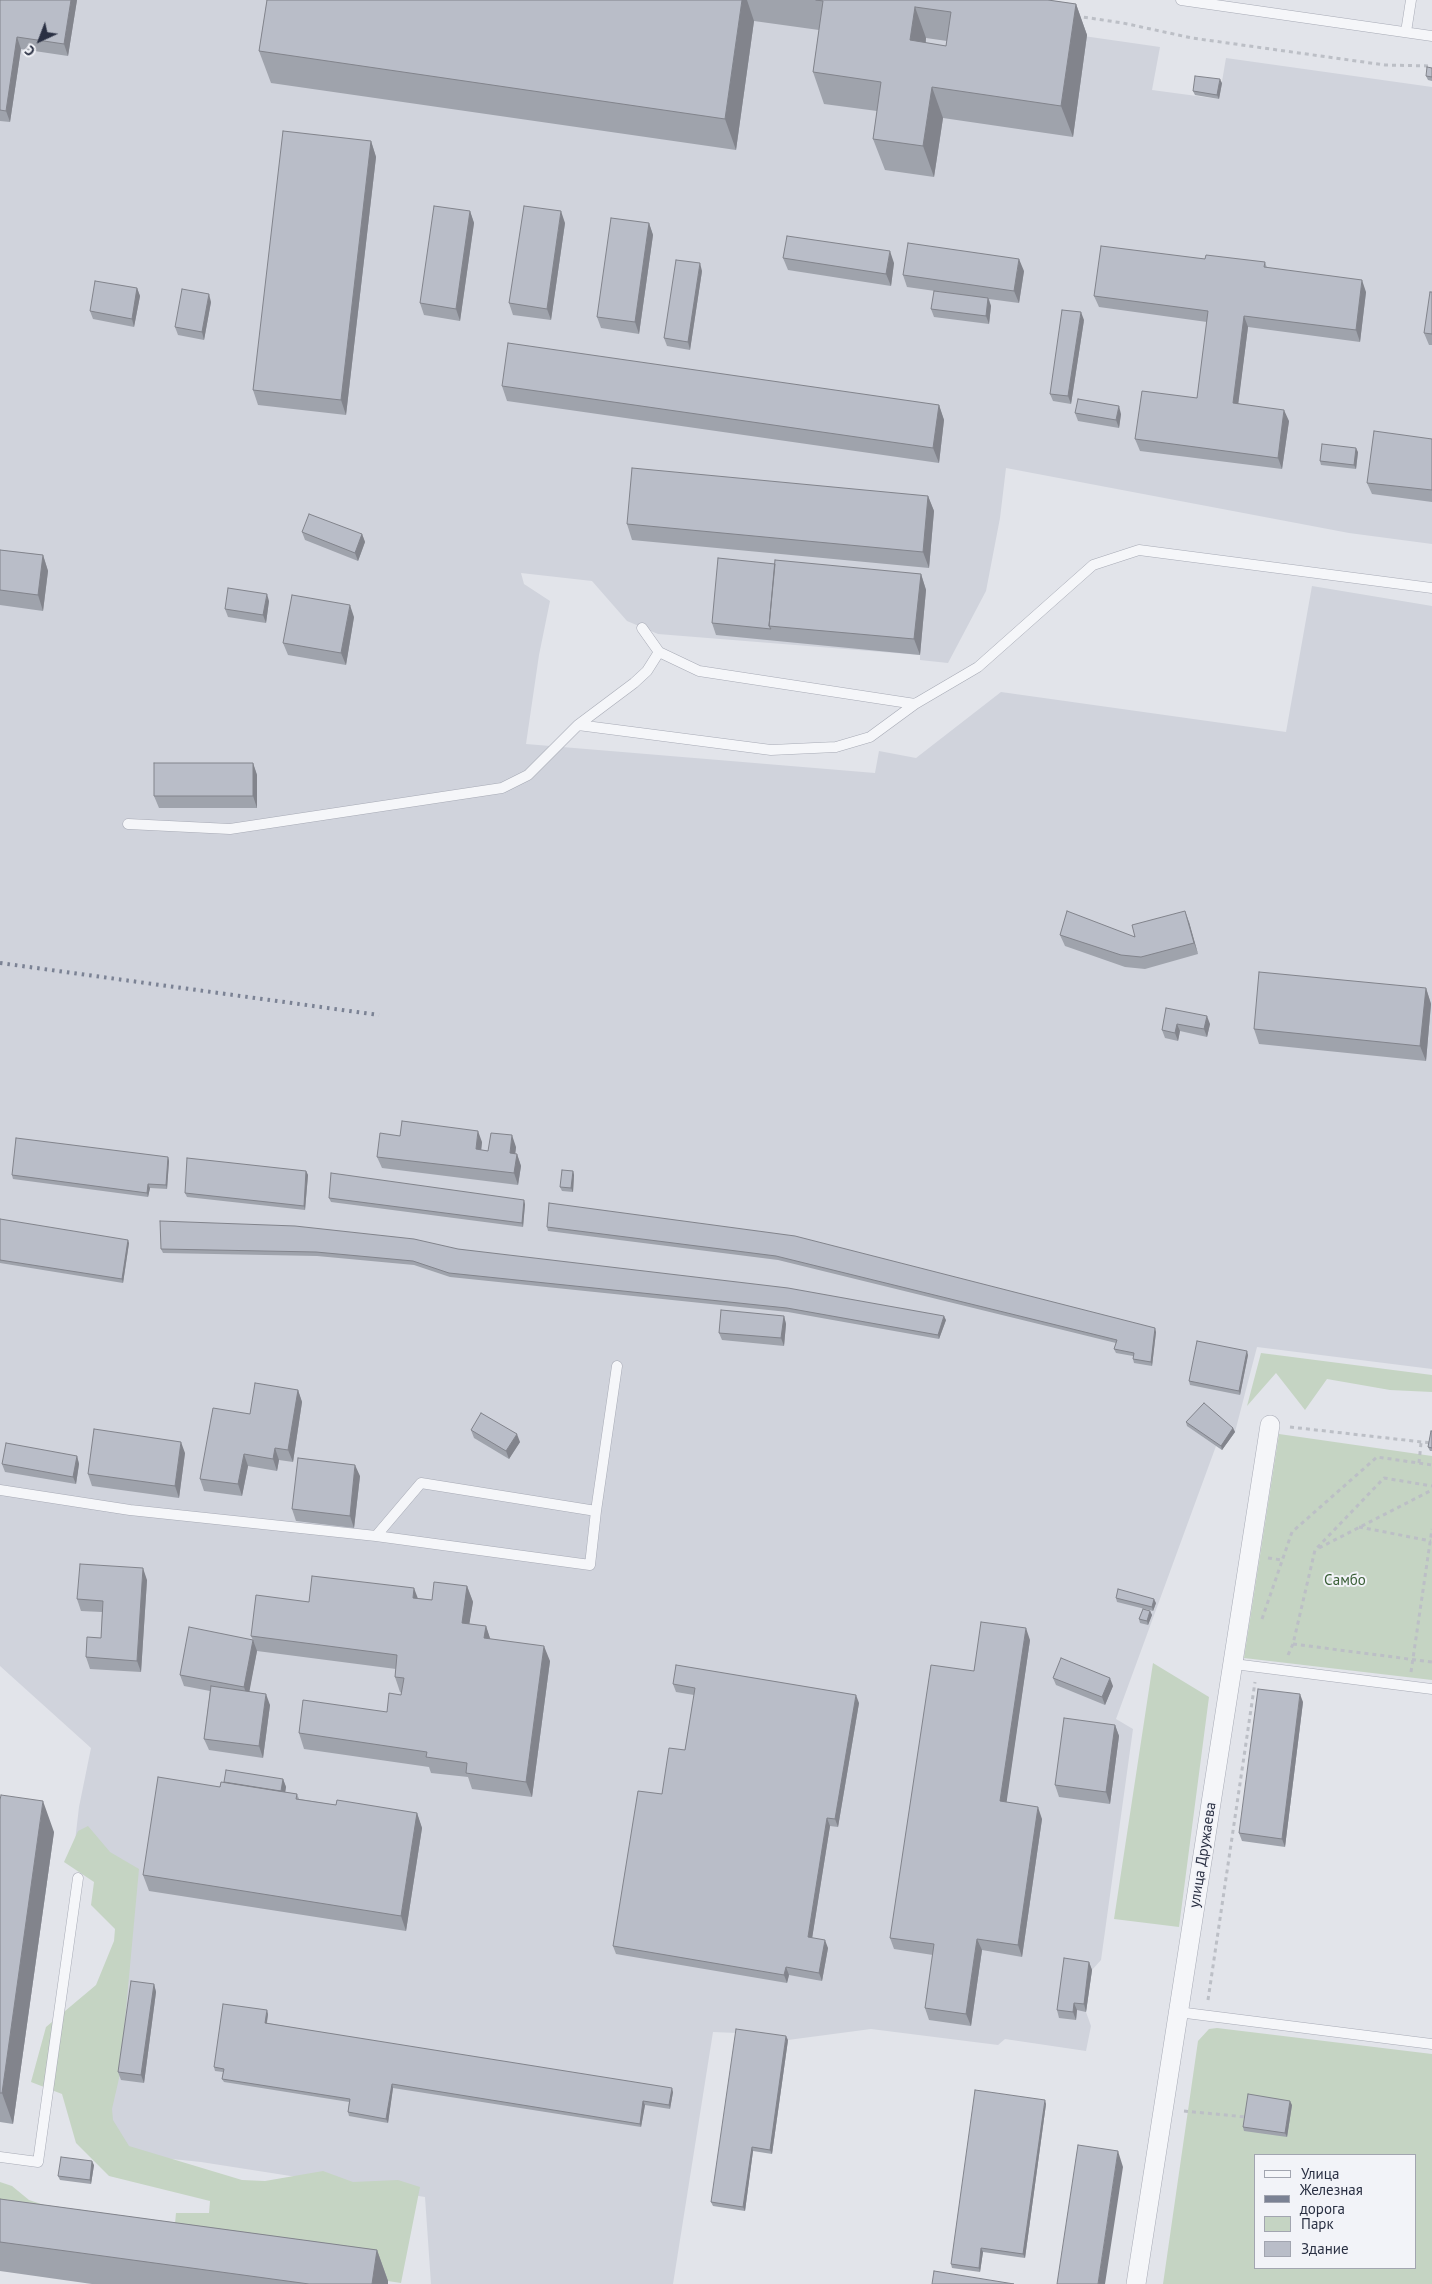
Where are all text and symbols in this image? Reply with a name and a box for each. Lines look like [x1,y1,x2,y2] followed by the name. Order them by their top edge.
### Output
[15,15,65,65] north arrow
[21,42,39,60] text: С
[1324,1572,1366,1590] park label: Самбо
[1186,1801,1220,1909] street label: улица Дружаева
[1254,2154,1417,2269] legend
[1301,2164,1339,2183] text: Улица
[1300,2180,1363,2218] text: Железная дорога
[1301,2214,1334,2233] text: Парк
[1301,2239,1349,2258] text: Здание

